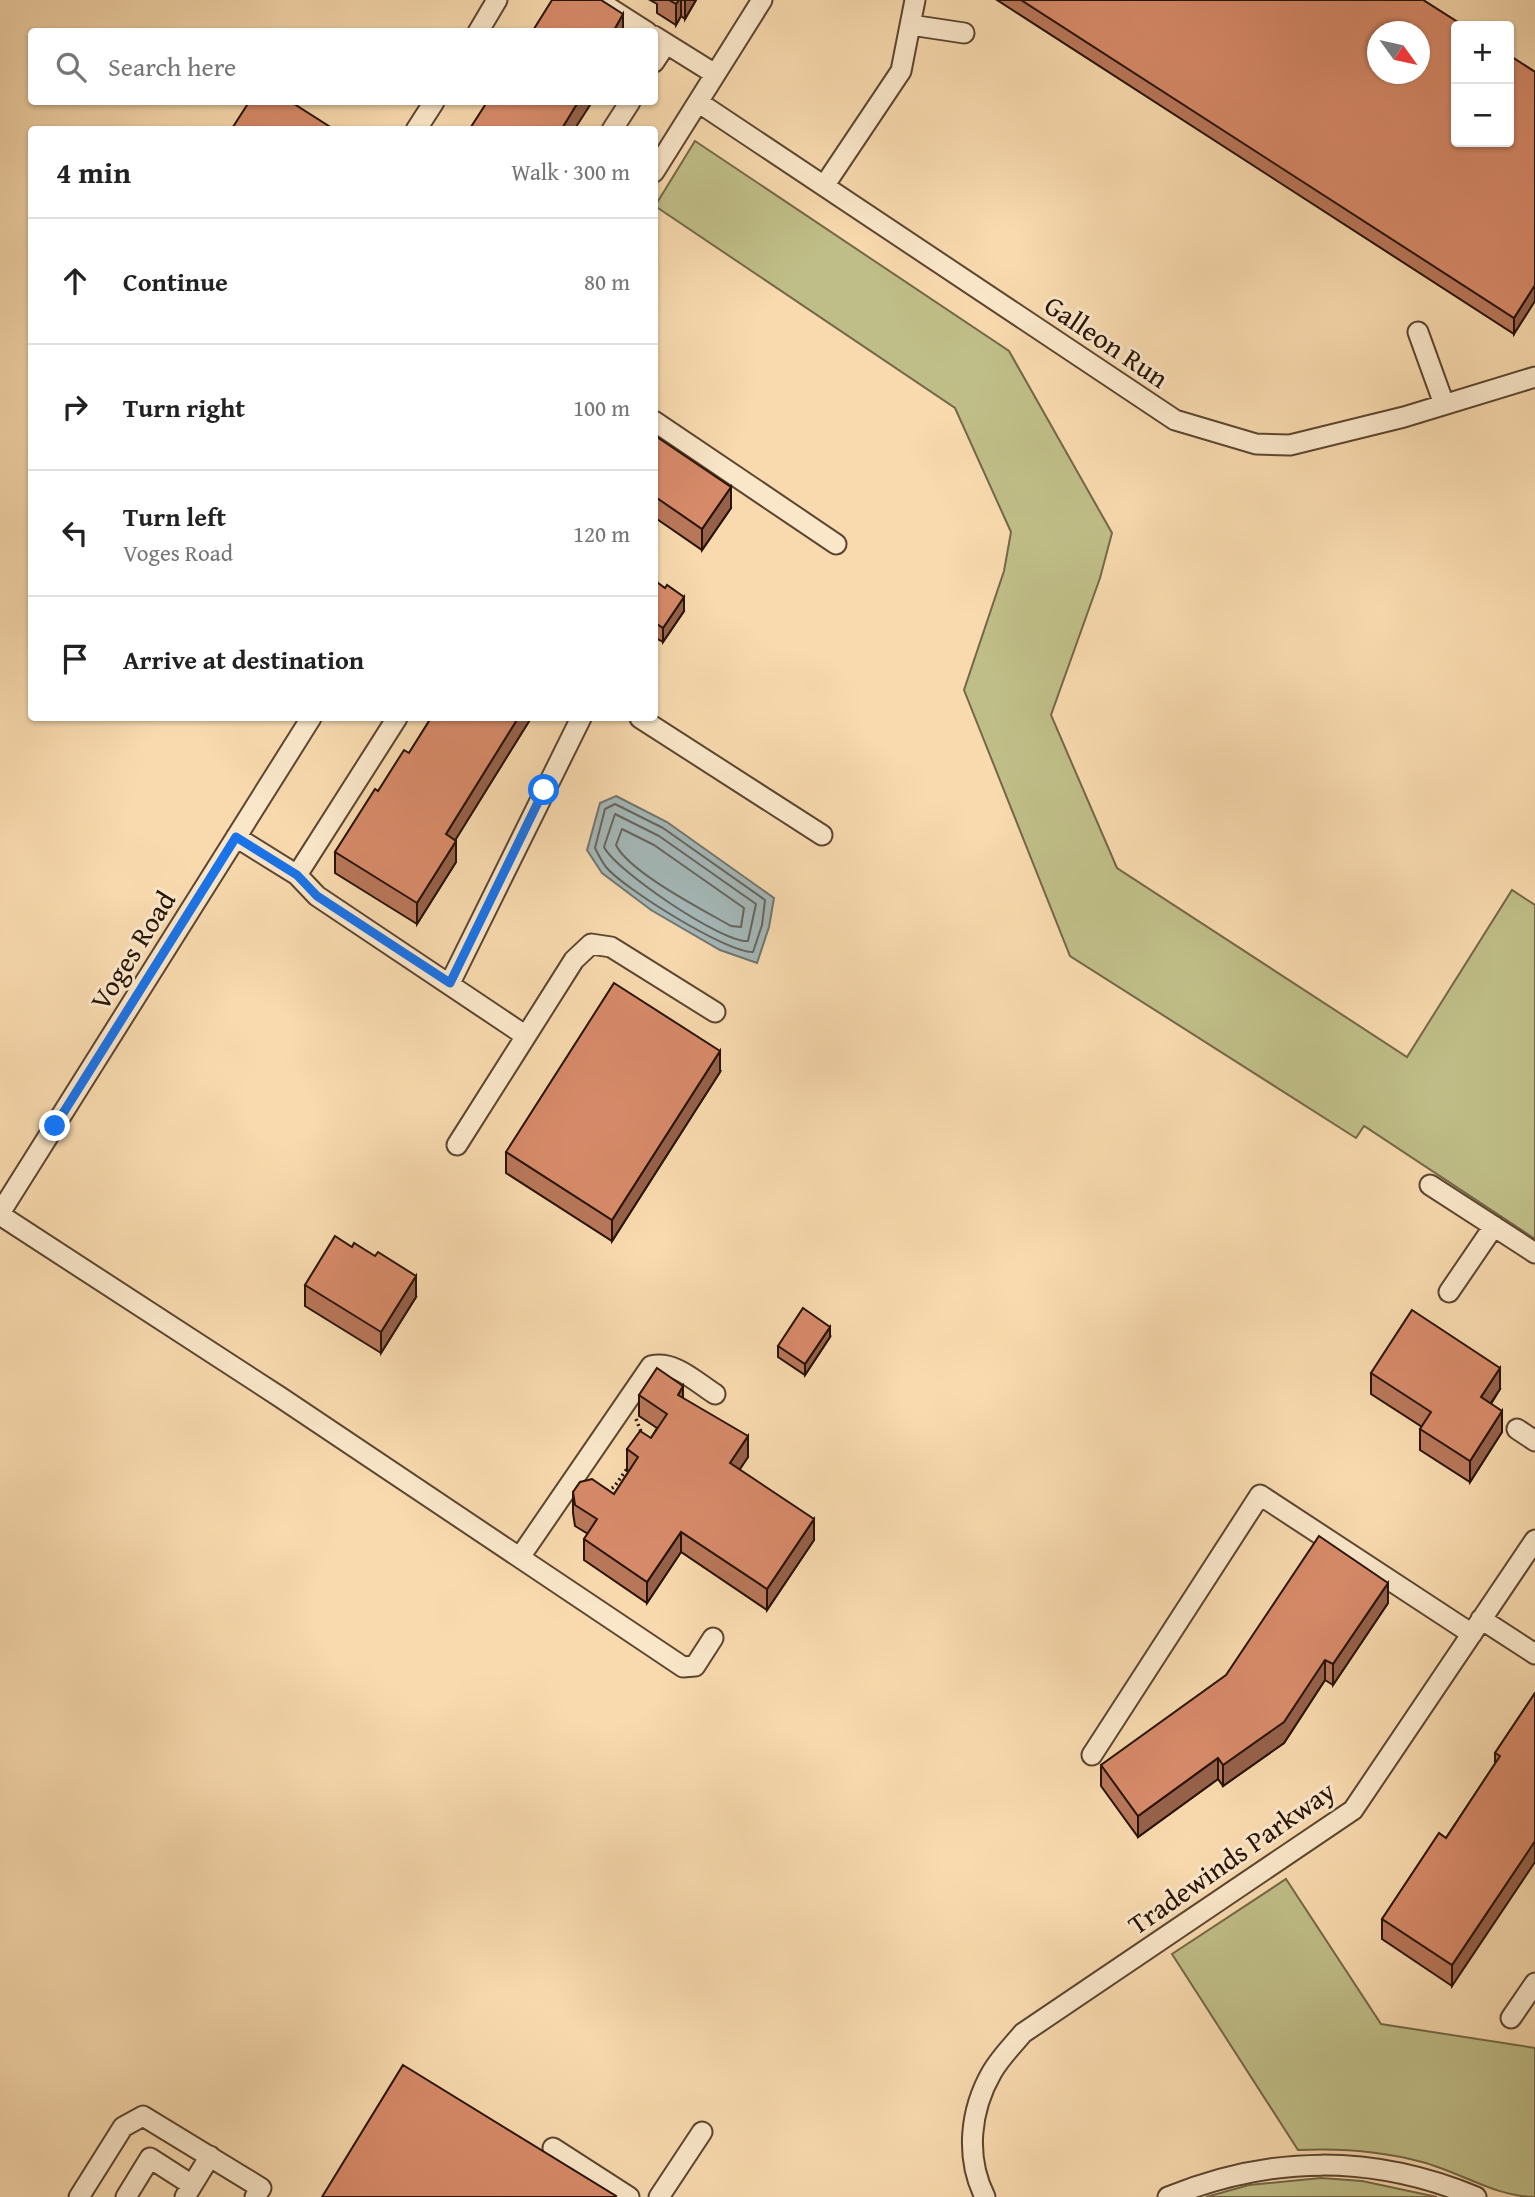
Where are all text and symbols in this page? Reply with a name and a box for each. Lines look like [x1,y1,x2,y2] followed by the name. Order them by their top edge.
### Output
[1367,21,1430,84] north arrow
[1451,21,1514,147] map controls
[1451,21,1514,84] button: +
[28,28,658,105] search box
[108,47,236,86] text: Search here
[52,48,90,86] icon: search
[1451,84,1514,147] button: −
[56,150,131,194] text: 4 min
[511,155,630,188] text: Walk · 300 m
[56,262,94,300] icon: ahead
[123,262,228,301] text: Continue
[584,265,630,298] text: 80 m
[1037,284,1177,398] street label: Galleon Run
[56,388,94,426] icon: right
[123,388,245,427] text: Turn right
[573,391,630,424] text: 100 m
[123,497,226,536] text: Turn left
[56,514,94,552] icon: left
[573,517,630,550] text: 120 m
[123,536,233,569] text: Voges Road
[56,640,94,678] icon: arrive
[123,640,364,679] text: Arrive at destination
[528,774,559,805] route start
[79,882,185,1018] street label: Voges Road
[39,1110,70,1141] route end
[1119,1770,1343,1944] street label: Tradewinds Parkway

